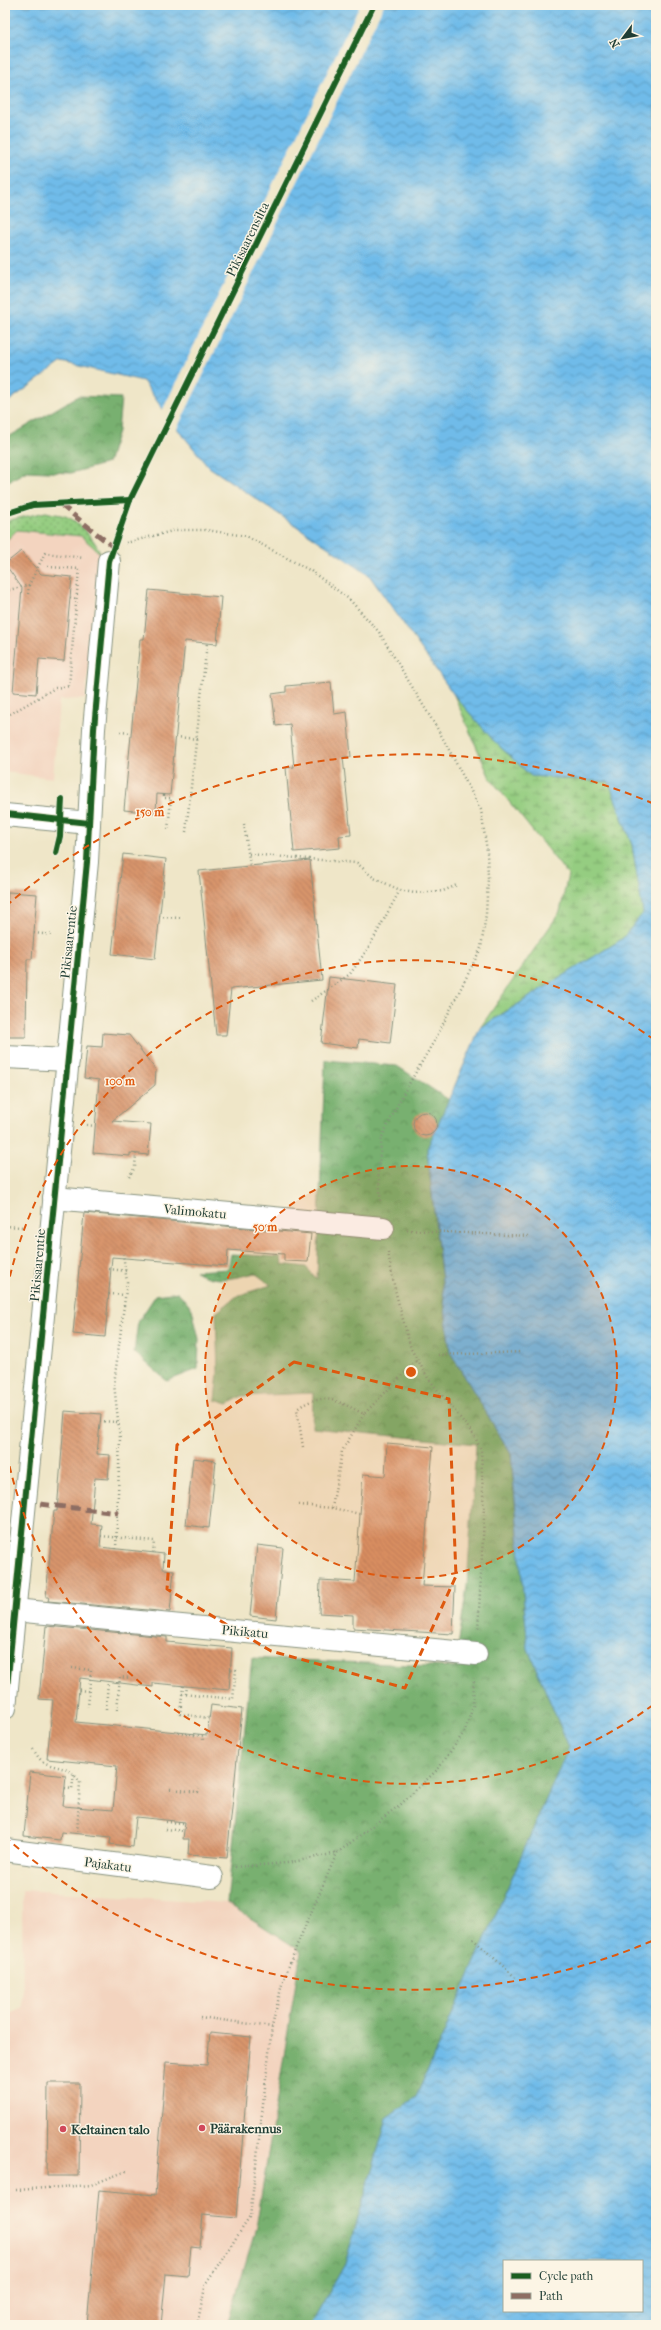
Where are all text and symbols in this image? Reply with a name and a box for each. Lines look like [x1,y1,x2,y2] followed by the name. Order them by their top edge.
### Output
[603,18,643,58] north arrow
[607,36,623,50] text: N
[223,199,272,279] street label: Pikisaarensilta
[136,805,165,819] text: 150 m
[57,904,80,979] street label: Pikisaarentie
[105,1074,136,1088] text: 100 m
[162,1201,228,1222] street label: Valimokatu
[253,1220,278,1234] text: 50 m
[27,1227,48,1302] street label: Pikisaarentie
[404,1365,418,1379] centre of rings
[221,1622,270,1641] street label: Pikikatu
[83,1854,133,1875] street label: Pajakatu
[210,2121,282,2136] place label: Päärakennus
[71,2122,150,2137] place label: Keltainen talo
[197,2123,207,2133] marker: Päärakennus
[58,2124,68,2134] marker: Keltainen talo
[503,2260,643,2312] legend
[539,2269,594,2283] text: Cycle path
[539,2289,563,2303] text: Path

